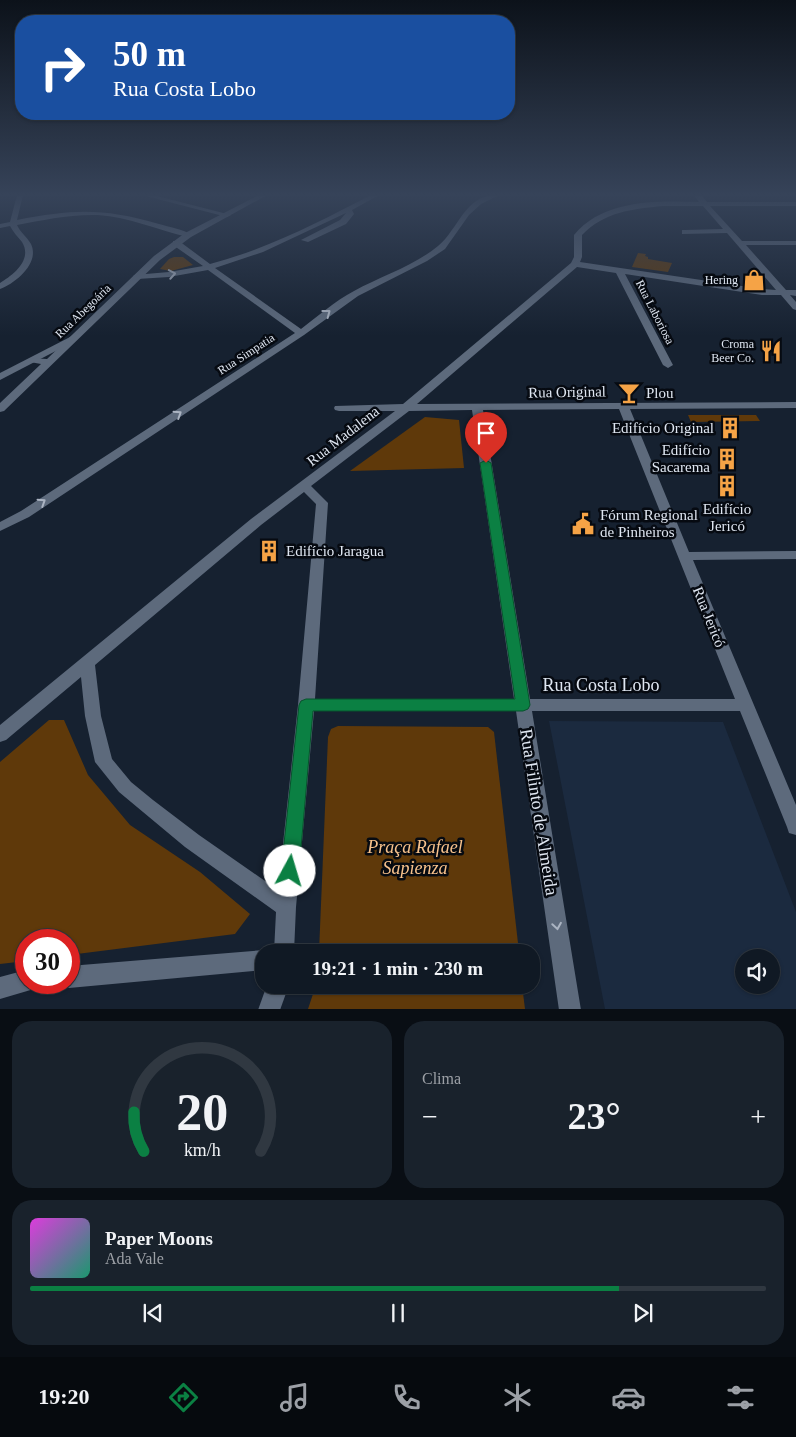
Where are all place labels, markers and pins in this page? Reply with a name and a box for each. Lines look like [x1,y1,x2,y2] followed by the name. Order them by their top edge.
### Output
[741,267,767,293] shop icon: Hering
[705,273,738,287] place label: Hering
[711,337,755,365] place label: Croma Beer Co.
[758,338,784,364] restaurant icon: Croma Beer Co.
[616,380,642,406] bar icon: Plou
[646,385,674,401] place label: Plou
[465,412,507,463] pin
[717,415,743,441] building icon: Edifício Original
[612,420,714,436] place label: Edifício Original
[652,442,710,475] place label: Edifício Sacarema
[714,446,740,472] building icon: Edifício Sacarema
[714,473,740,499] building icon: Edifício Jericó
[703,501,751,534] place label: Edifício Jericó
[600,507,698,540] place label: Fórum Regional de Pinheiros
[570,511,596,537] public building icon: Fórum Regional de Pinheiros
[256,538,282,564] building icon: Edifício Jaragua
[286,543,384,559] place label: Edifício Jaragua

